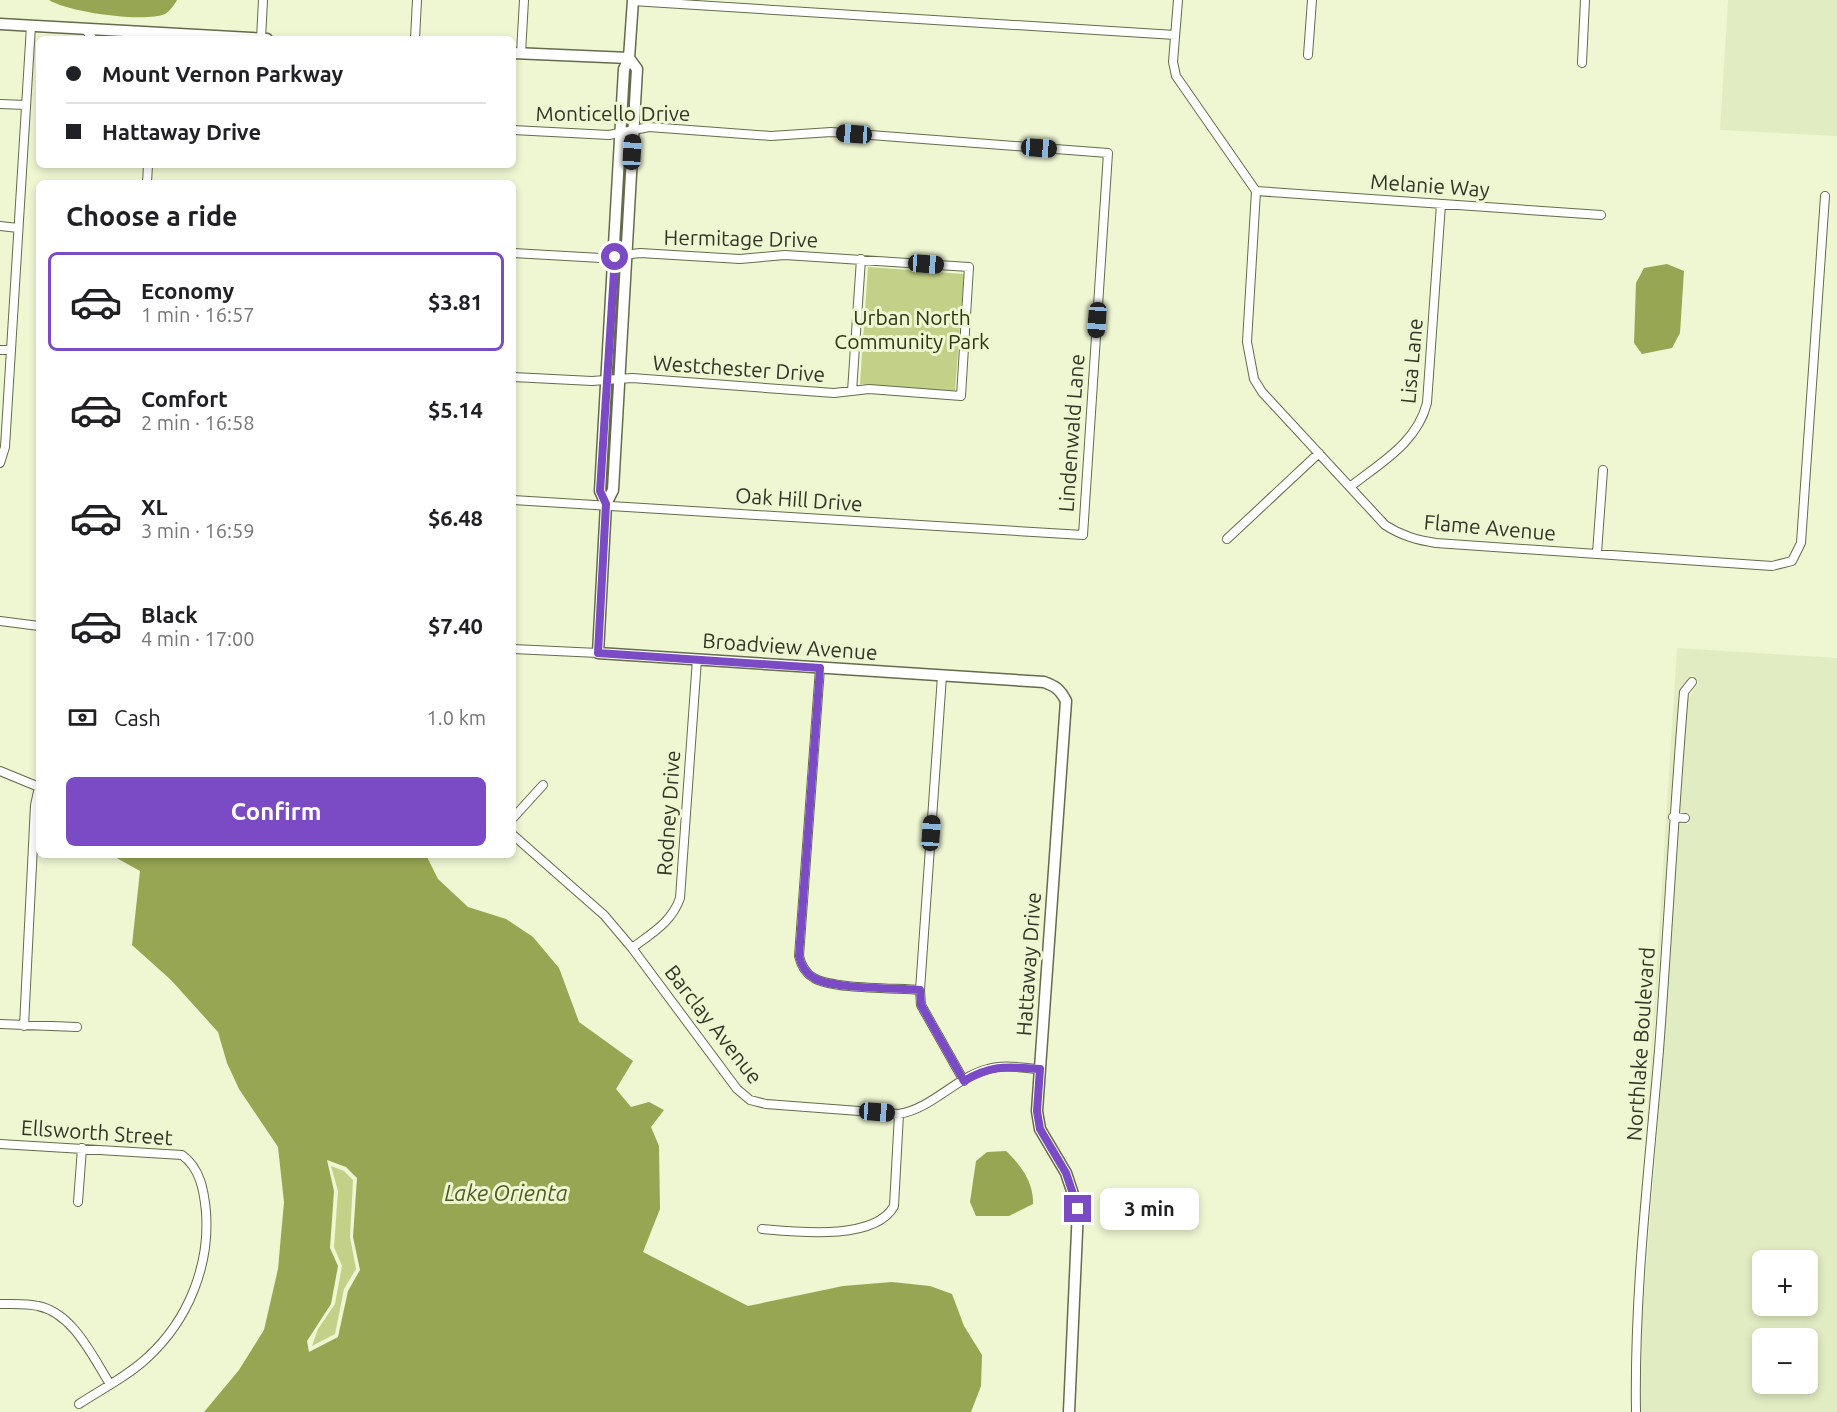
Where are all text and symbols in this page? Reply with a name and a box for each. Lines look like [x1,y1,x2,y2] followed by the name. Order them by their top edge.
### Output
[102,61,343,86] text: Mount Vernon Parkway
[536,101,690,125] street label: Monticello Drive
[102,119,261,144] text: Hattaway Drive
[835,124,873,144] car
[622,134,642,170] car
[1020,138,1058,158] car
[1370,169,1490,201] street label: Melanie Way
[66,201,238,231] text: Choose a ride
[664,225,818,251] street label: Hermitage Drive
[601,243,628,270] route start
[907,254,945,274] car
[69,275,123,329] icon: car
[141,278,234,303] text: Economy
[428,289,483,314] text: $3.81
[1087,301,1107,339] car
[141,303,255,326] text: 1 min · 16:57
[834,305,990,353] park label: Urban North Community Park
[1395,317,1427,405] street label: Lisa Lane
[652,350,826,386] street label: Westchester Drive
[1054,353,1088,513] street label: Lindenwald Lane
[69,383,123,437] icon: car
[141,386,228,411] text: Comfort
[428,397,483,422] text: $5.14
[141,411,255,434] text: 2 min · 16:58
[734,483,864,515] street label: Oak Hill Drive
[69,491,123,545] icon: car
[141,494,168,519] text: XL
[428,505,483,530] text: $6.48
[1423,509,1557,545] street label: Flame Avenue
[141,519,255,542] text: 3 min · 16:59
[69,599,123,653] icon: car
[141,602,198,627] text: Black
[428,613,483,638] text: $7.40
[141,627,255,650] text: 4 min · 17:00
[702,628,878,664] street label: Broadview Avenue
[66,701,99,734] icon: cash
[114,705,161,730] text: Cash
[427,706,486,729] text: 1.0 km
[652,749,684,877] street label: Rodney Drive
[66,777,486,846] button: Confirm
[921,814,941,852] car
[1011,891,1045,1037] street label: Hattaway Drive
[1621,946,1659,1142] street label: Northlake Boulevard
[660,960,768,1088] street label: Barclay Avenue
[858,1102,896,1122] car
[20,1115,174,1149] street label: Ellsworth Street
[444,1180,568,1205] water label: Lake Orienta
[1099,1188,1198,1230] callout: 3 min
[1064,1195,1091,1222] route end
[1124,1197,1175,1220] text: 3 min
[1752,1250,1818,1394] map controls
[1752,1250,1818,1316] button: +
[1752,1328,1818,1394] button: −

